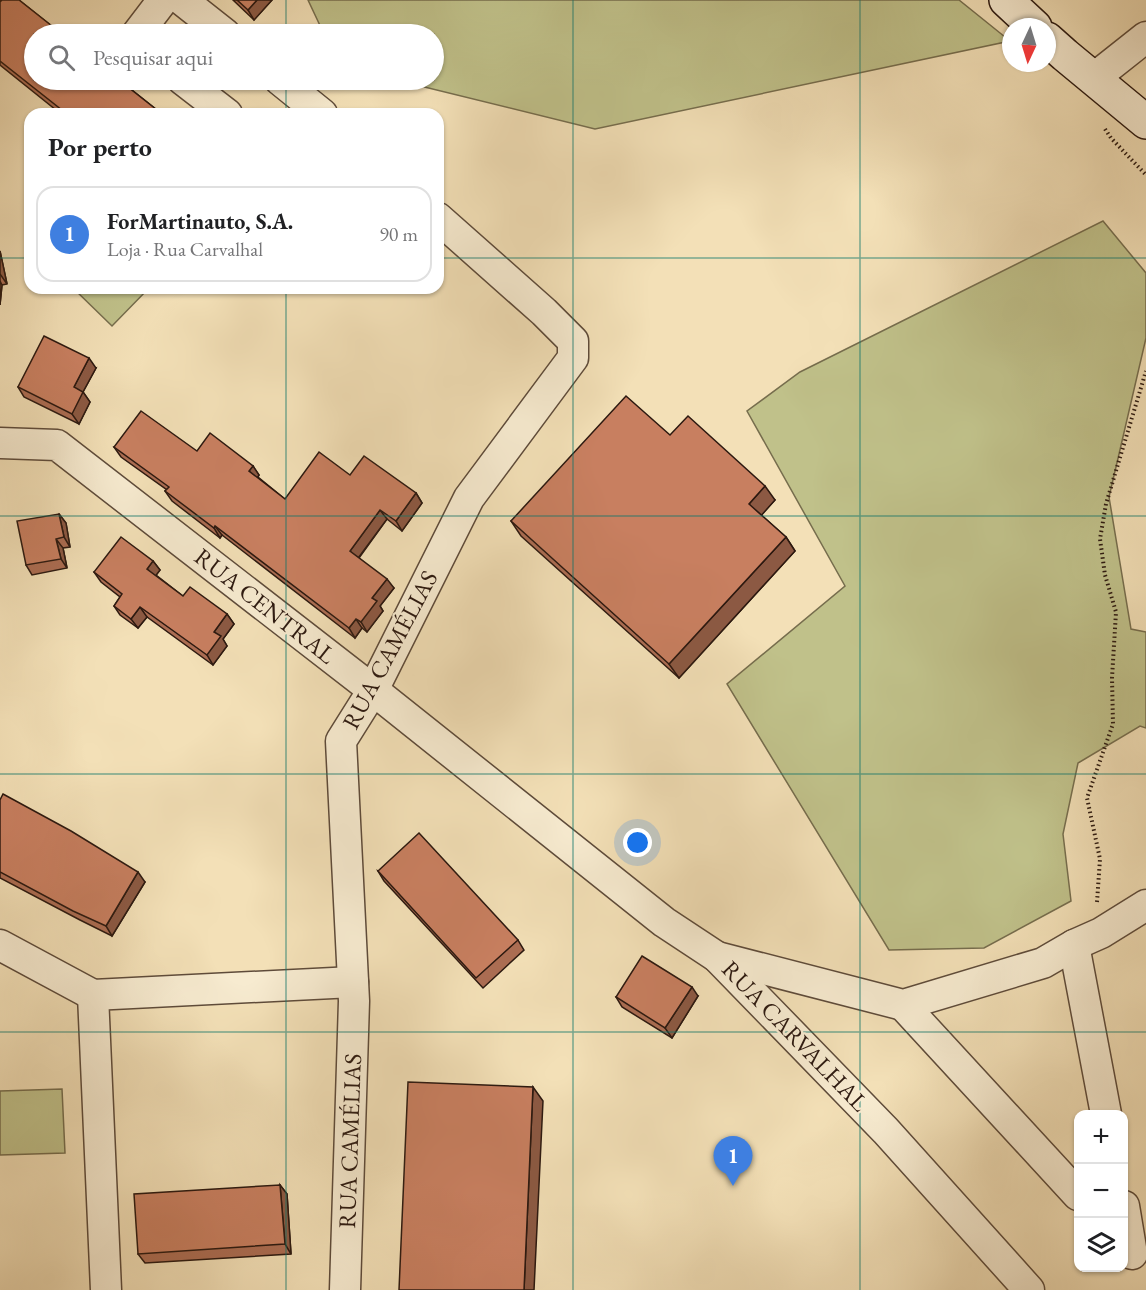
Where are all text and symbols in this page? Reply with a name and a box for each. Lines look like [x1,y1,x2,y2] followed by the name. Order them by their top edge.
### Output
[1002,18,1056,72] north arrow
[24,24,444,90] search box
[45,41,78,74] icon: search
[93,43,213,72] text: Pesquisar aqui
[48,130,152,164] text: Por perto
[107,207,293,236] text: ForMartinauto, S.A.
[64,221,75,247] text: 1
[379,221,418,247] text: 90 m
[107,236,263,262] text: Loja · Rua Carvalhal
[189,541,342,670] street label: RUA CENTRAL
[335,565,444,734] street label: RUA CAMÉLIAS
[623,828,652,857] your location
[715,954,875,1118] street label: RUA CARVALHAL
[331,1053,368,1229] street label: RUA CAMÉLIAS
[1074,1110,1128,1272] map controls
[1074,1110,1128,1164] button: +
[714,1136,752,1186] pin: 1
[1074,1164,1128,1218] button: −
[1074,1218,1128,1272] button: layers

